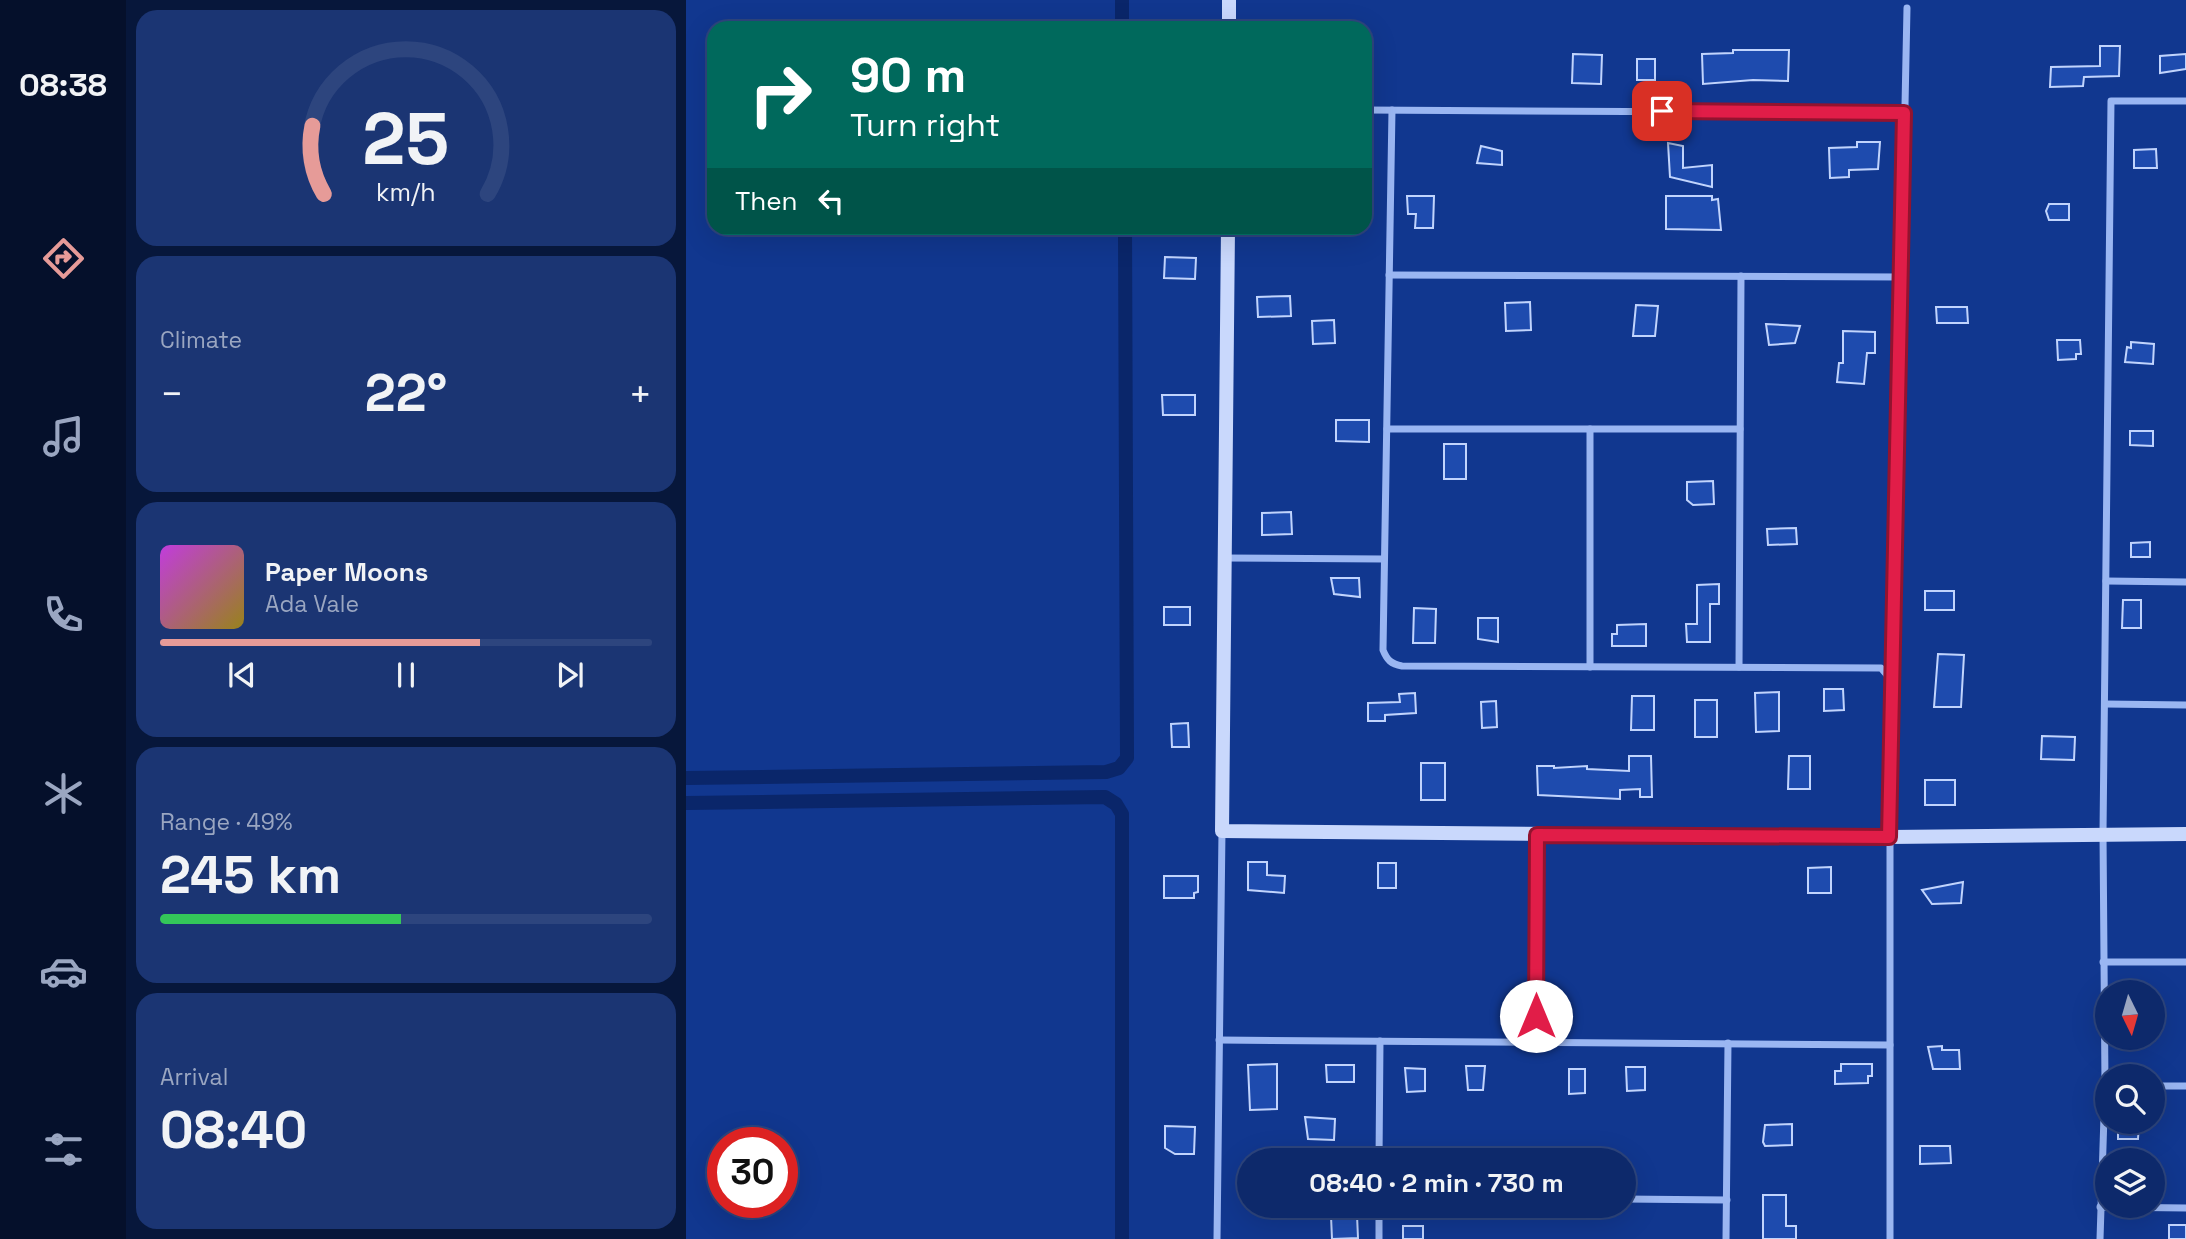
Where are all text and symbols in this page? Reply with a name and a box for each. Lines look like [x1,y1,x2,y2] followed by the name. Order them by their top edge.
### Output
[850,44,966,106] text: 90 m
[735,49,826,140] icon: right
[19,65,107,105] text: 08:38
[1632,81,1692,141] pin
[363,92,449,185] text: 25
[1643,92,1681,130] icon: arrive
[850,105,1000,145] text: Turn right
[376,176,436,208] text: km/h
[812,182,850,220] icon: left
[735,184,798,218] text: Then
[39,234,88,283] icon: directions
[160,325,242,355] text: Climate
[365,360,447,426] text: 22°
[160,370,184,418] text: −
[628,370,652,418] text: +
[39,412,88,461] icon: music
[265,555,428,589] text: Paper Moons
[265,589,359,619] text: Ada Vale
[39,590,88,639] icon: phone
[223,656,261,694] icon: previous
[387,656,425,694] icon: pause
[551,656,589,694] icon: next
[39,769,88,818] icon: climate
[160,807,293,837] text: Range · 49%
[160,842,341,908] text: 245 km
[39,947,88,996] icon: car
[1499,979,1573,1053] position arrow
[2095,980,2165,1050] north arrow
[2095,980,2165,1218] map controls
[160,1062,228,1092] text: Arrival
[2095,1064,2165,1134] button: search
[160,1097,307,1163] text: 08:40
[39,1125,88,1174] icon: filters
[707,1127,798,1218] speed limit sign: 30
[2095,1148,2165,1218] button: layers
[1309,1166,1564,1200] text: 08:40 · 2 min · 730 m

